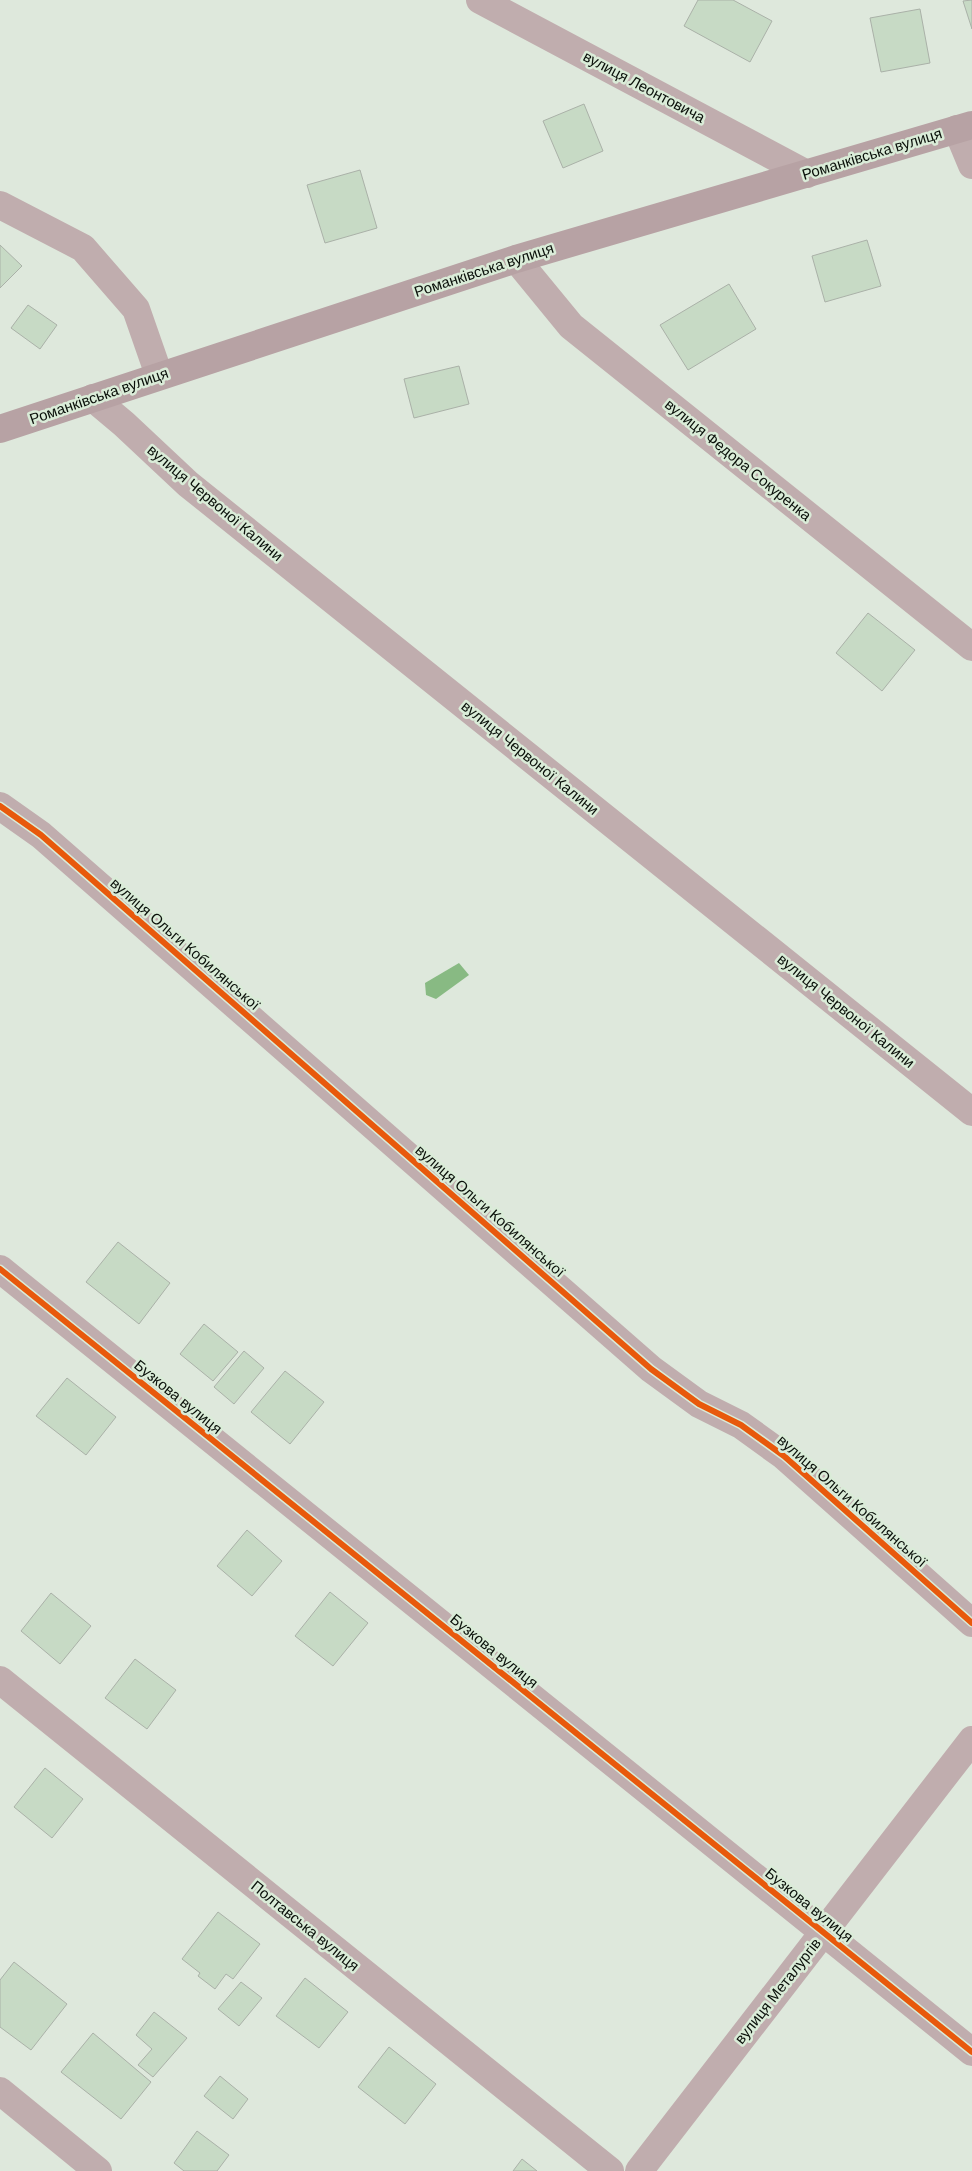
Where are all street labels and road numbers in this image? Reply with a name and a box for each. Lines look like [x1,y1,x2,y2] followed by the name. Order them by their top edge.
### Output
[580,46,709,128] street label: вулиця Леонтовича
[799,123,945,185] street label: Романківська вулиця
[412,238,556,302] street label: Романківська вулиця
[27,363,171,429] street label: Романківська вулиця
[660,395,816,526] street label: вулиця Федора Сокуренка
[143,440,287,566] street label: вулиця Червоної Калини
[457,696,603,820] street label: вулиця Червоної Калини
[106,873,265,1015] street label: вулиця Ольги Кобилянської
[773,949,919,1073] street label: вулиця Червоної Калини
[411,1140,570,1282] street label: вулиця Ольги Кобилянської
[130,1355,226,1439] street label: Бузкова вулиця
[773,1430,932,1572] street label: вулиця Ольги Кобилянської
[446,1609,542,1693] street label: Бузкова вулиця
[761,1863,857,1947] street label: Бузкова вулиця
[247,1876,363,1976] street label: Полтавська вулиця
[730,1934,826,2048] street label: вулиця Металургів

